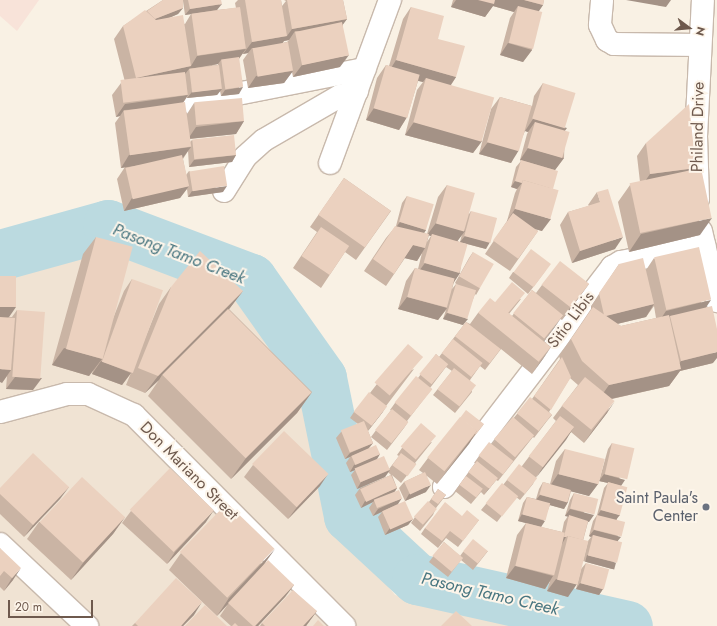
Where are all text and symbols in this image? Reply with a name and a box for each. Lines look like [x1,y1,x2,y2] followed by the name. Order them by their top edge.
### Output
[669,8,709,48] north arrow
[692,25,709,38] text: N
[688,82,708,172] street label: Philand Drive
[110,219,248,289] water label: Pasong Tamo Creek
[544,288,598,352] street label: Sitio Libis
[136,418,242,524] street label: Don Mariano Street
[616,488,698,526] place label: Saint Paula's Center
[701,502,711,512] marker: Saint Paula's Center
[419,568,561,620] water label: Pasong Tamo Creek
[10,592,95,618] scale bar
[15,598,42,616] text: 20 m

